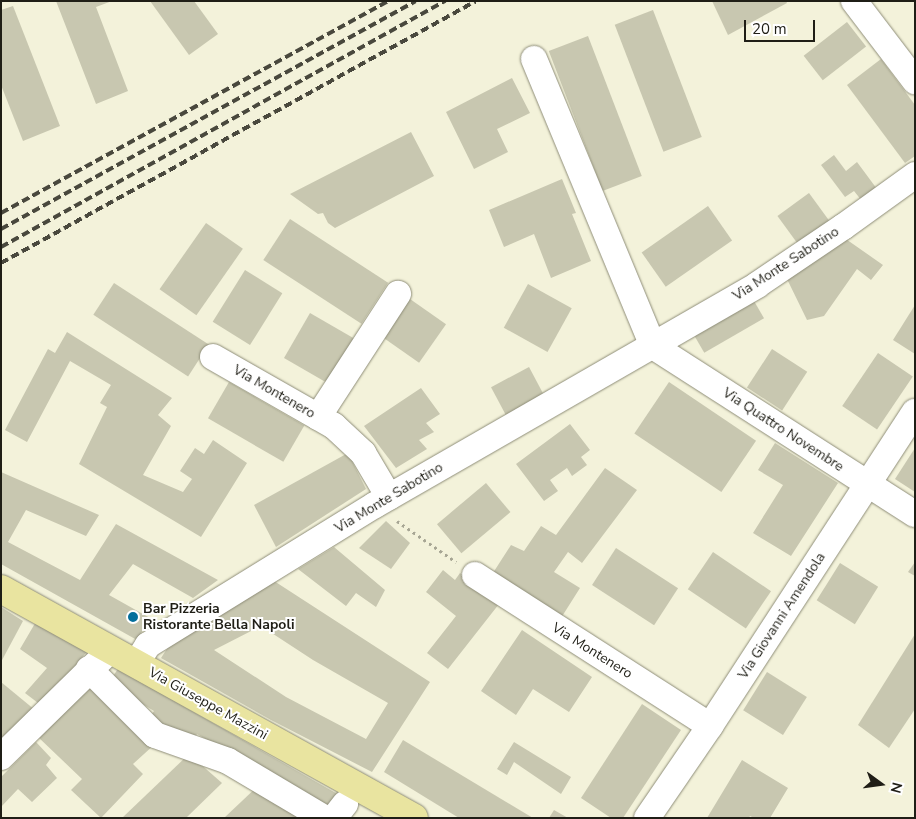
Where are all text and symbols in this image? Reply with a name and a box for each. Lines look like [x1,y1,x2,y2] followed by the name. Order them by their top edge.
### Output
[746,10,817,42] scale bar
[752,19,787,39] text: 20 m
[730,223,842,305] street label: Via Monte Sabotino
[230,362,318,422] street label: Via Montenero
[719,385,847,475] street label: Via Quattro Novembre
[332,459,446,537] street label: Via Monte Sabotino
[735,550,829,682] street label: Via Giovanni Amendola
[143,601,294,634] place label: Bar Pizzeria Ristorante Bella Napoli
[127,611,139,623] marker: Bar Pizzeria Ristorante Bella Napoli
[549,619,635,683] street label: Via Montenero
[146,664,270,744] street label: Via Giuseppe Mazzini
[856,759,906,809] north arrow
[886,780,907,795] text: N

